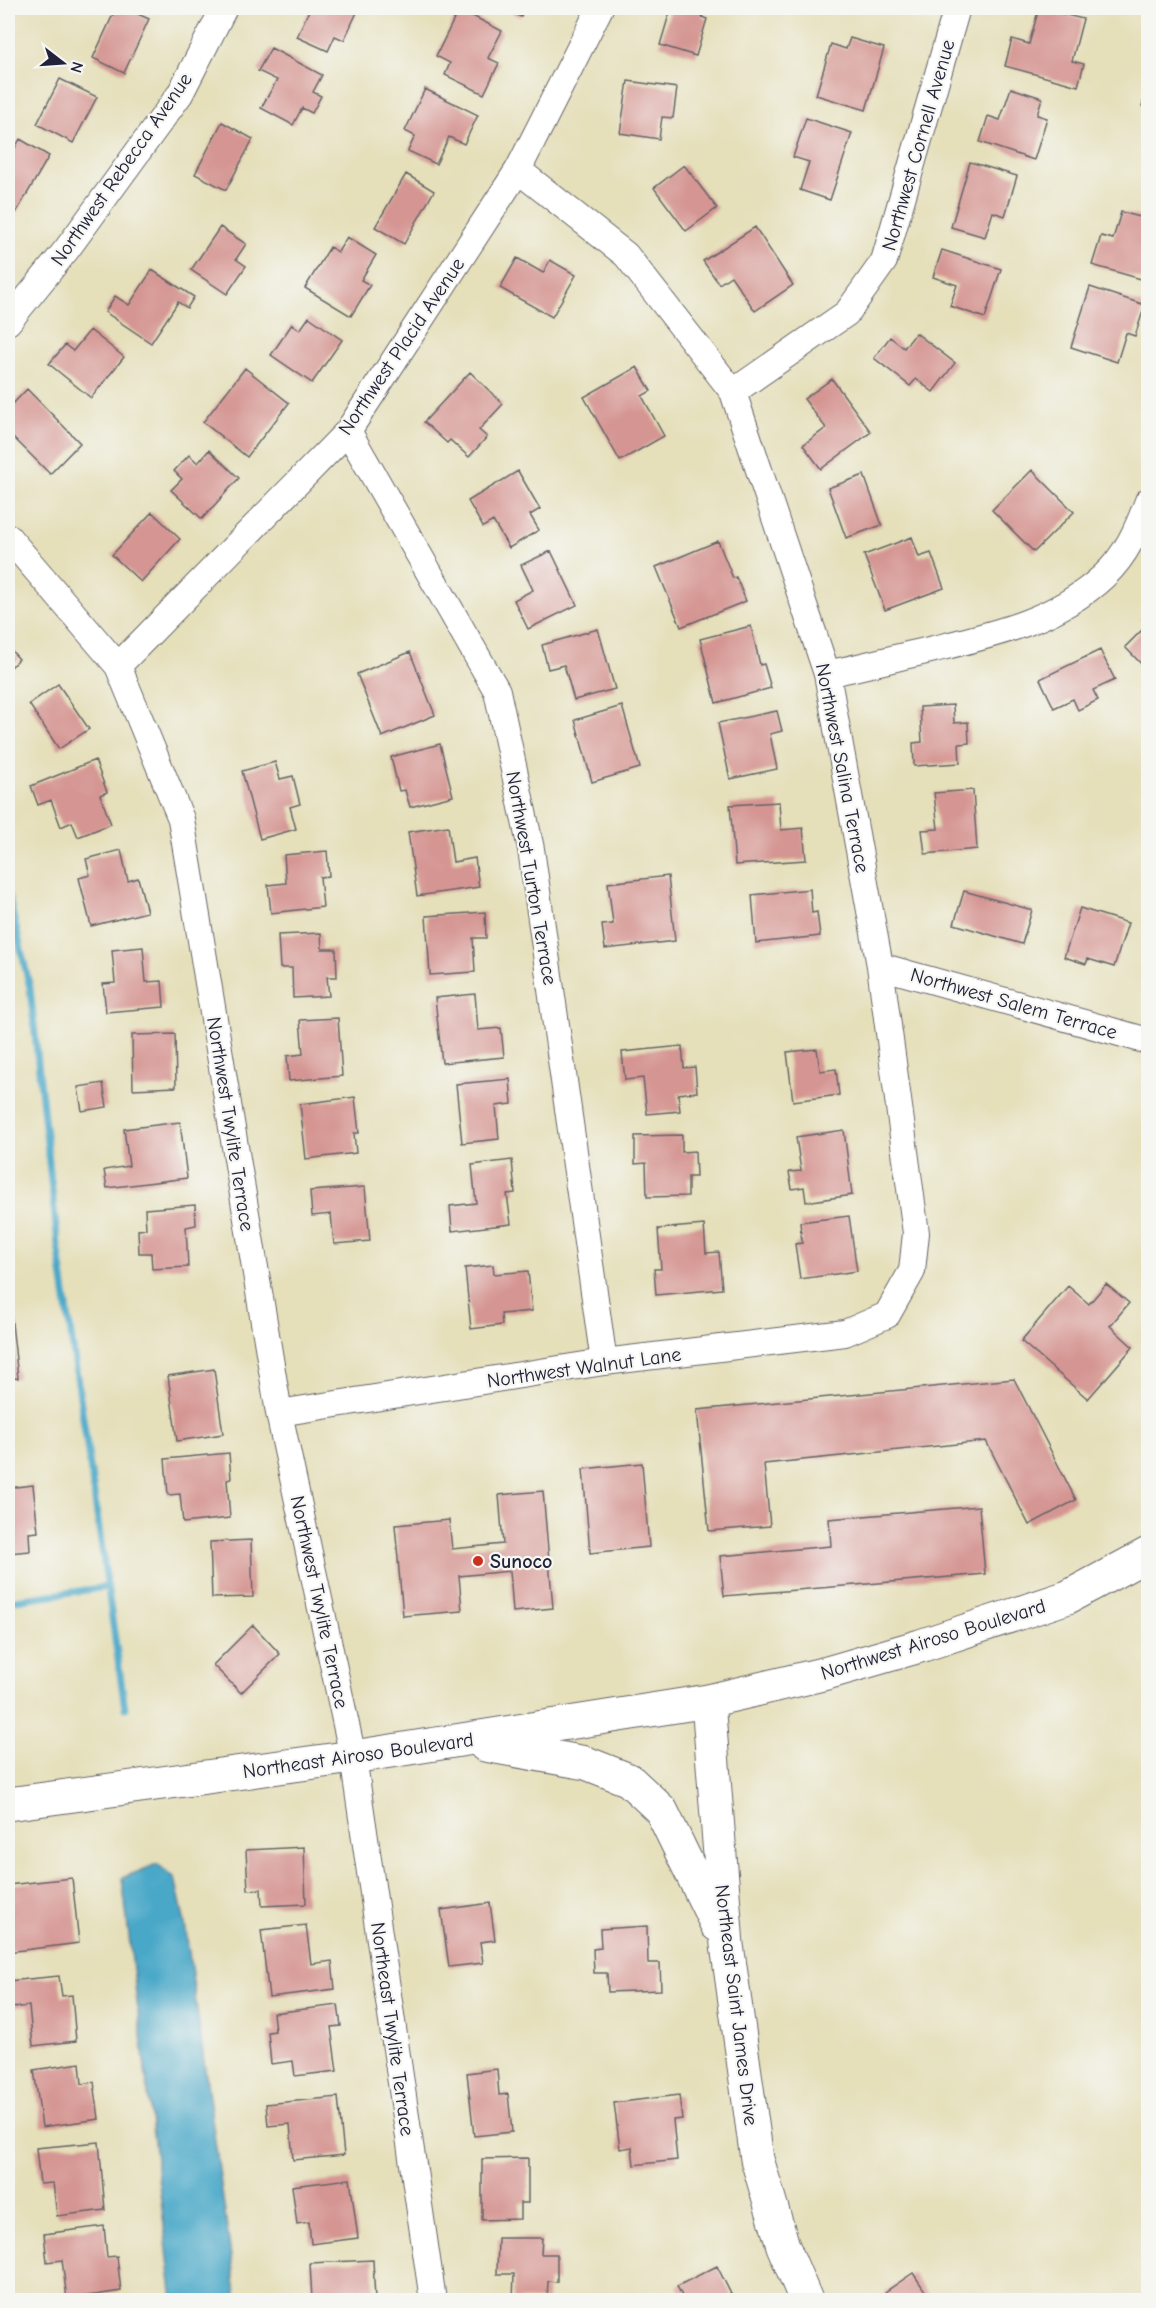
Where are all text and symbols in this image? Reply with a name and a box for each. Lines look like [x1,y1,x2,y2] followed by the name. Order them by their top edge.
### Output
[33,33,93,93] north arrow
[877,37,960,253] street label: Northwest Cornell Avenue
[45,68,197,270] street label: Northwest Rebecca Avenue
[334,253,469,439] street label: Northwest Placid Avenue
[811,661,874,875] street label: Northwest Salina Terrace
[501,769,562,987] street label: Northwest Turton Terrace
[908,963,1120,1044] street label: Northwest Salem Terrace
[202,1015,259,1233] street label: Northwest Twylite Terrace
[485,1342,683,1393] street label: Northwest Walnut Lane
[286,1494,353,1711] street label: Northwest Twylite Terrace
[490,1550,552,1573] place label: Sunoco
[471,1554,485,1568] marker: Sunoco
[818,1594,1048,1685] street label: Northwest Airoso Boulevard
[241,1728,475,1783] street label: Northeast Airoso Boulevard
[710,1883,763,2127] street label: Northeast Saint James Drive
[366,1921,419,2137] street label: Northeast Twylite Terrace

